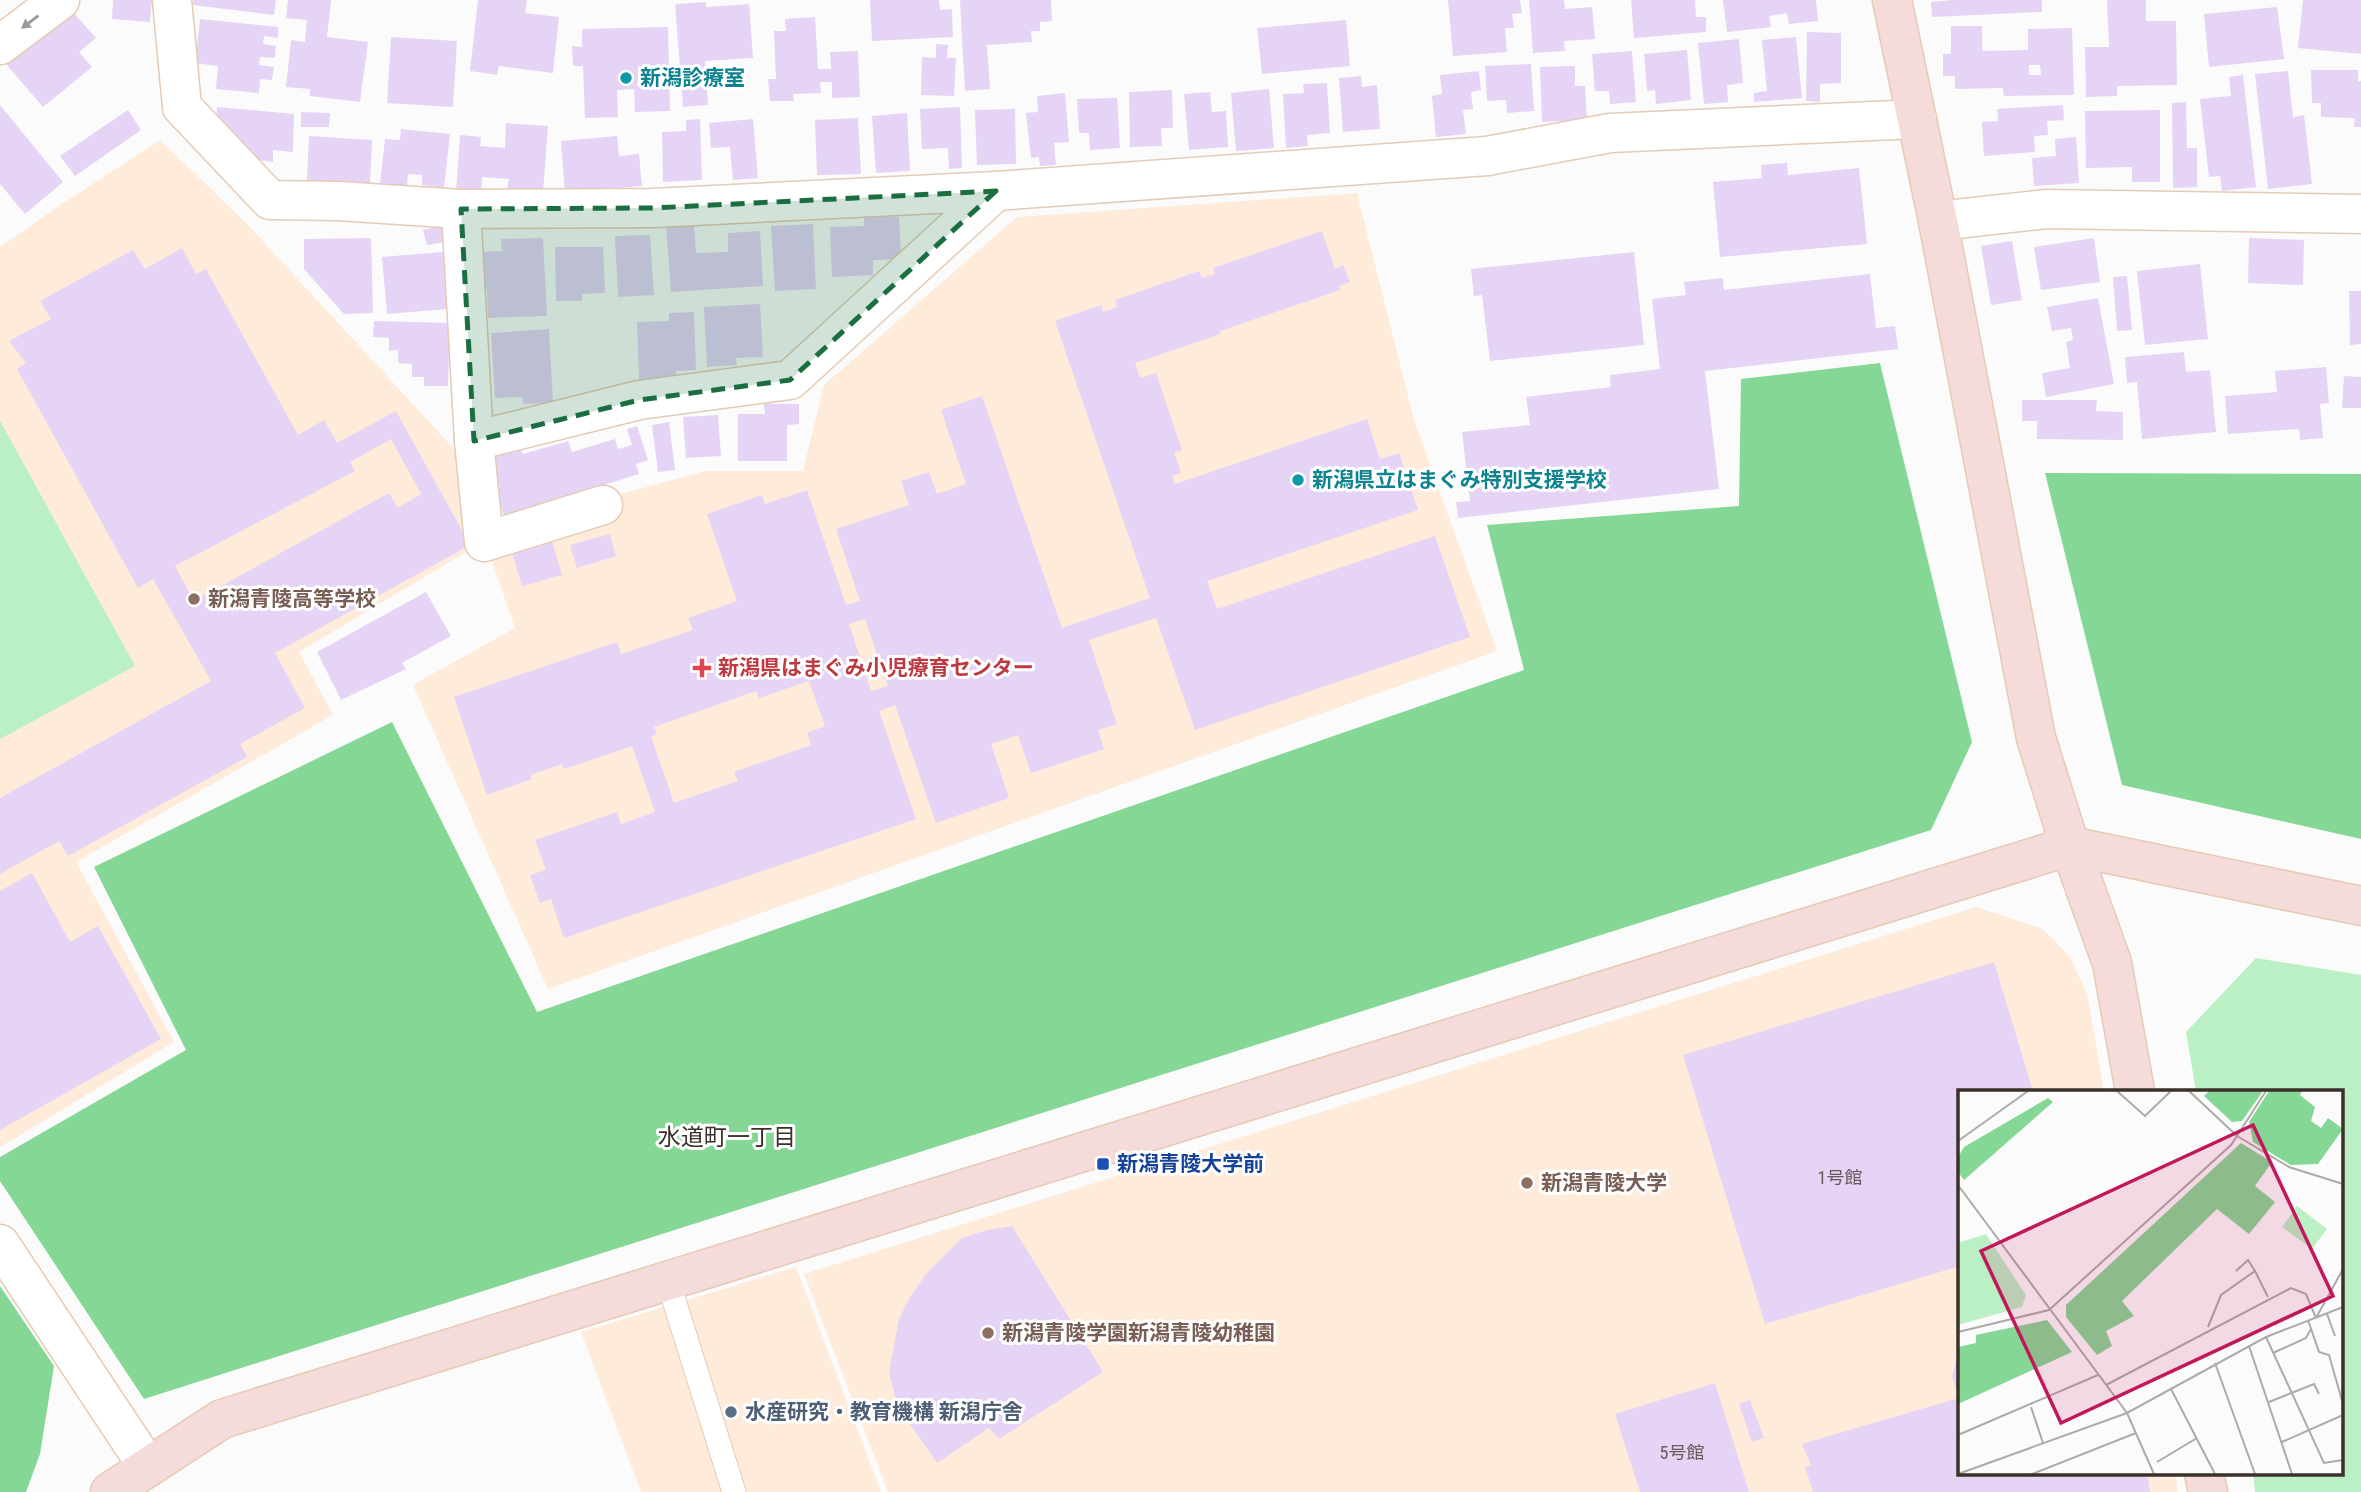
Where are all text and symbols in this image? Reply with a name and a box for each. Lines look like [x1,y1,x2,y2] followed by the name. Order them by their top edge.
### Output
[21,15,39,29] one-way arrow
[640,66,745,90] place label: 新潟診療室
[618,70,634,86] marker: 新潟診療室
[1312,468,1607,492] place label: 新潟県立はまぐみ特別支援学校
[1290,472,1306,488] marker: 新潟県立はまぐみ特別支援学校
[208,587,376,611] place label: 新潟青陵高等学校
[186,591,202,607] marker: 新潟青陵高等学校
[718,656,1034,680] place label: 新潟県はまぐみ小児療育センター
[692,658,712,678] marker: 新潟県はまぐみ小児療育センター
[1958,1090,2344,1474] inset map
[658,1124,796,1151] district label: 水道町一丁目
[1117,1152,1264,1176] place label: 新潟青陵大学前
[1095,1156,1111,1172] marker: 新潟青陵大学前
[1818,1167,1862,1188] house number: 1号館
[1541,1171,1667,1195] place label: 新潟青陵大学
[1519,1175,1535,1191] marker: 新潟青陵大学
[1002,1321,1275,1345] place label: 新潟青陵学園新潟青陵幼稚園
[980,1325,996,1341] marker: 新潟青陵学園新潟青陵幼稚園
[745,1400,1023,1424] place label: 水産研究・教育機構 新潟庁舎
[723,1404,739,1420] marker: 水産研究・教育機構 新潟庁舎
[1660,1442,1704,1463] house number: 5号館

